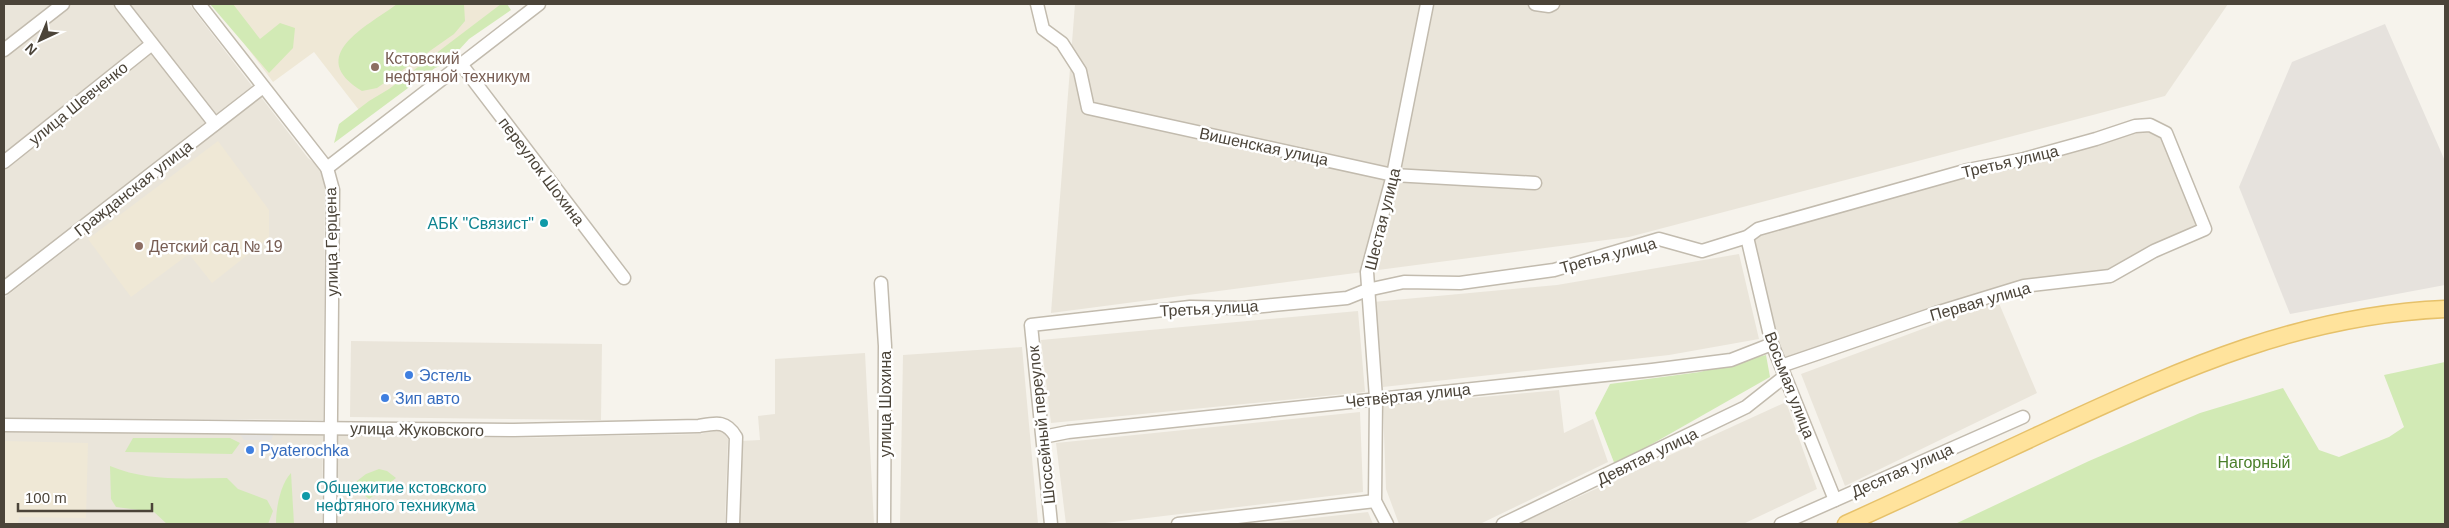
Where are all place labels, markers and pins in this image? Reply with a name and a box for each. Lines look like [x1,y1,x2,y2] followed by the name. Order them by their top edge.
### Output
[385,50,530,85] place label: Кстовский нефтяной техникум
[369,61,381,73] marker: Кстовский нефтяной техникум
[428,215,534,232] place label: АБК "Связист"
[538,217,550,229] marker: АБК "Связист"
[149,238,283,255] place label: Детский сад № 19
[133,240,145,252] marker: Детский сад № 19
[419,367,472,384] place label: Эстель
[403,369,415,381] marker: Эстель
[395,390,460,407] place label: Зип авто
[379,392,391,404] marker: Зип авто
[260,442,349,459] place label: Pyaterochka
[244,444,256,456] marker: Pyaterochka
[316,479,487,514] place label: Общежитие кстовского нефтяного техникума
[300,490,312,502] marker: Общежитие кстовского нефтяного техникума

